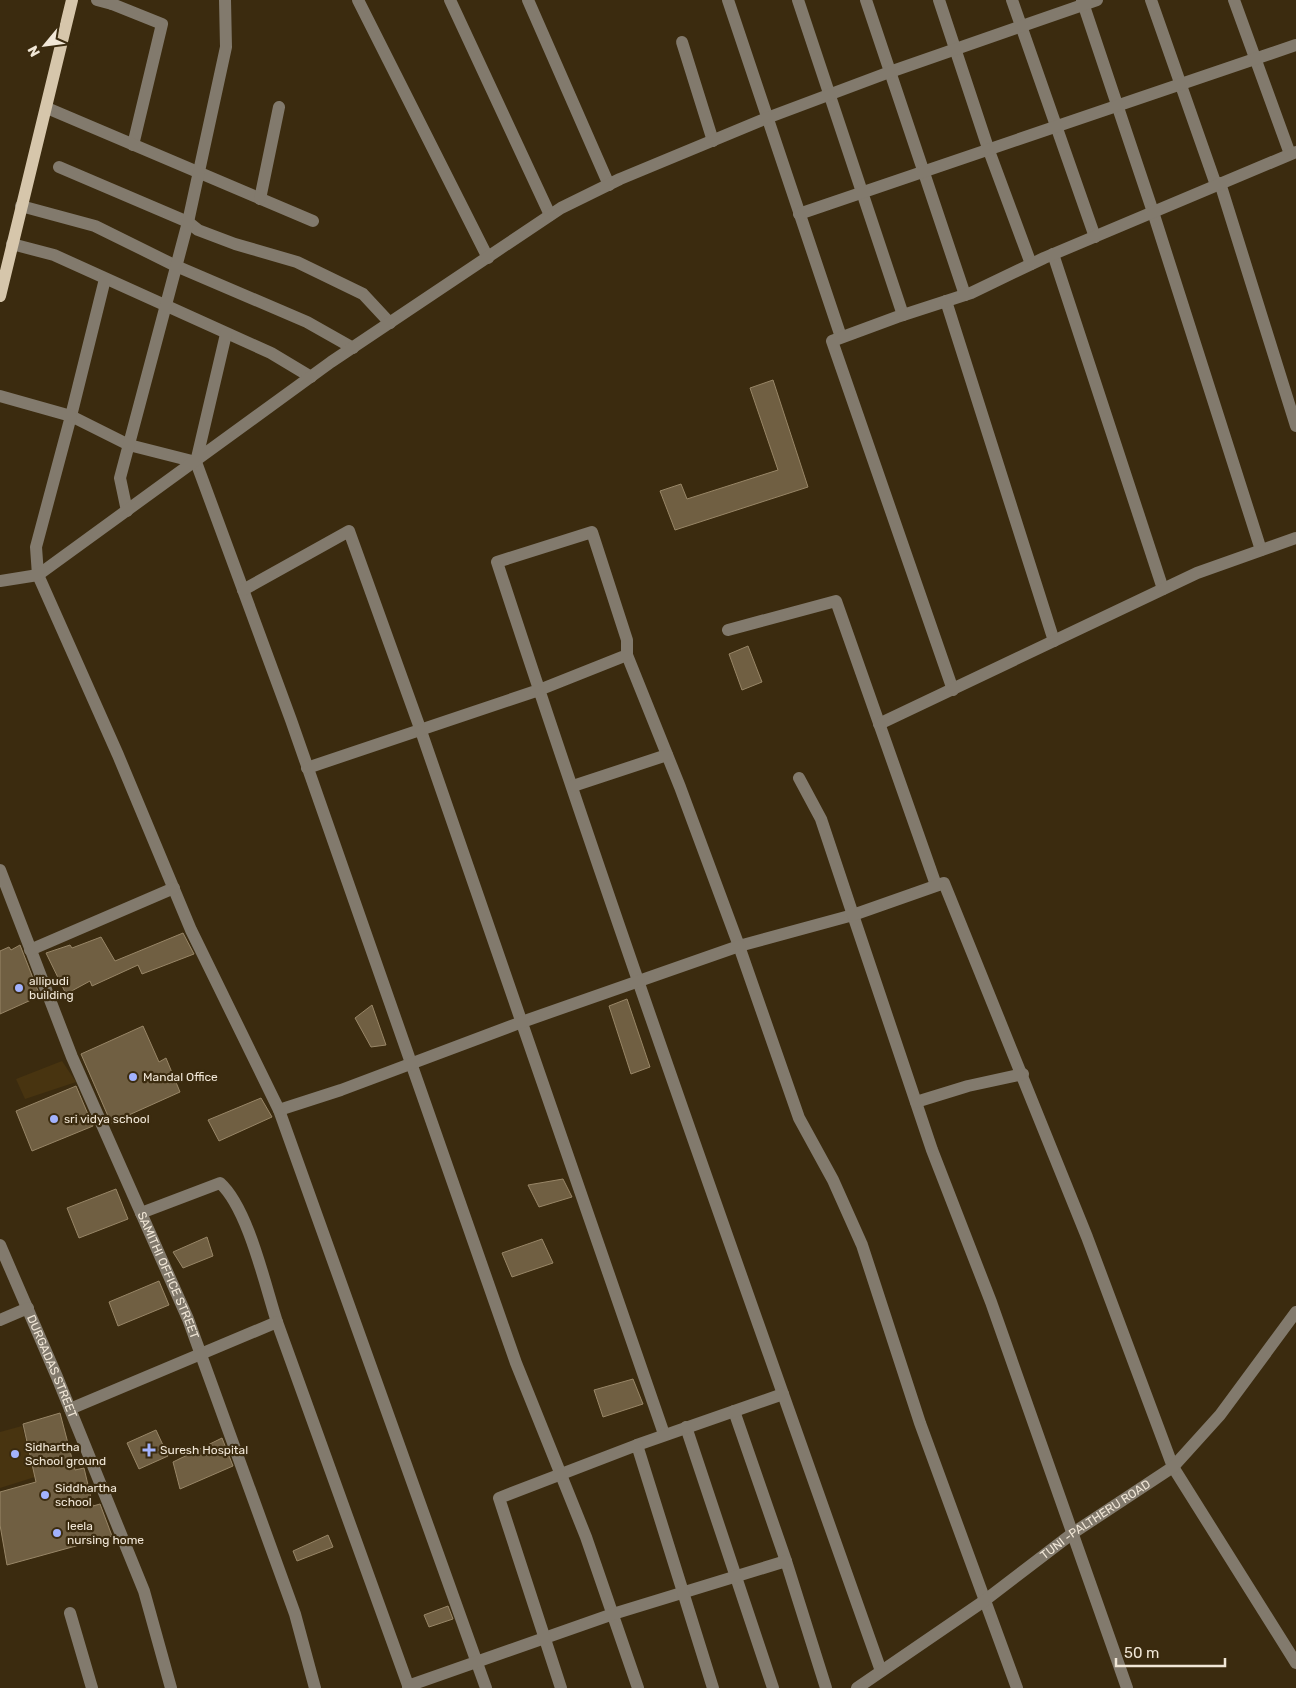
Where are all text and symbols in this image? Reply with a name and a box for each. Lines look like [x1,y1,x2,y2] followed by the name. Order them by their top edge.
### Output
[20,20,70,70] north arrow
[24,43,44,60] text: N
[29,974,74,1002] place label: allipudi building
[13,982,25,994] marker: allipudi building
[143,1070,218,1084] place label: Mandal Office
[127,1071,139,1083] marker: Mandal Office
[64,1112,150,1126] place label: sri vidya school
[48,1113,60,1125] marker: sri vidya school
[134,1210,202,1341] street label: SAMITHI OFFICE STREET
[24,1313,80,1420] street label: DURGADAS STREET
[25,1440,106,1468] place label: Sidhartha School ground
[142,1443,156,1457] marker: Suresh Hospital
[160,1443,248,1457] place label: Suresh Hospital
[9,1448,21,1460] marker: Sidhartha School ground
[1038,1477,1153,1562] street label: TUNI -PALTHERU ROAD
[55,1481,117,1509] place label: Siddhartha school
[39,1489,51,1501] marker: Siddhartha school
[67,1519,144,1547] place label: leela nursing home
[51,1527,63,1539] marker: leela nursing home
[1116,1636,1225,1668] scale bar
[1124,1644,1159,1662] text: 50 m

